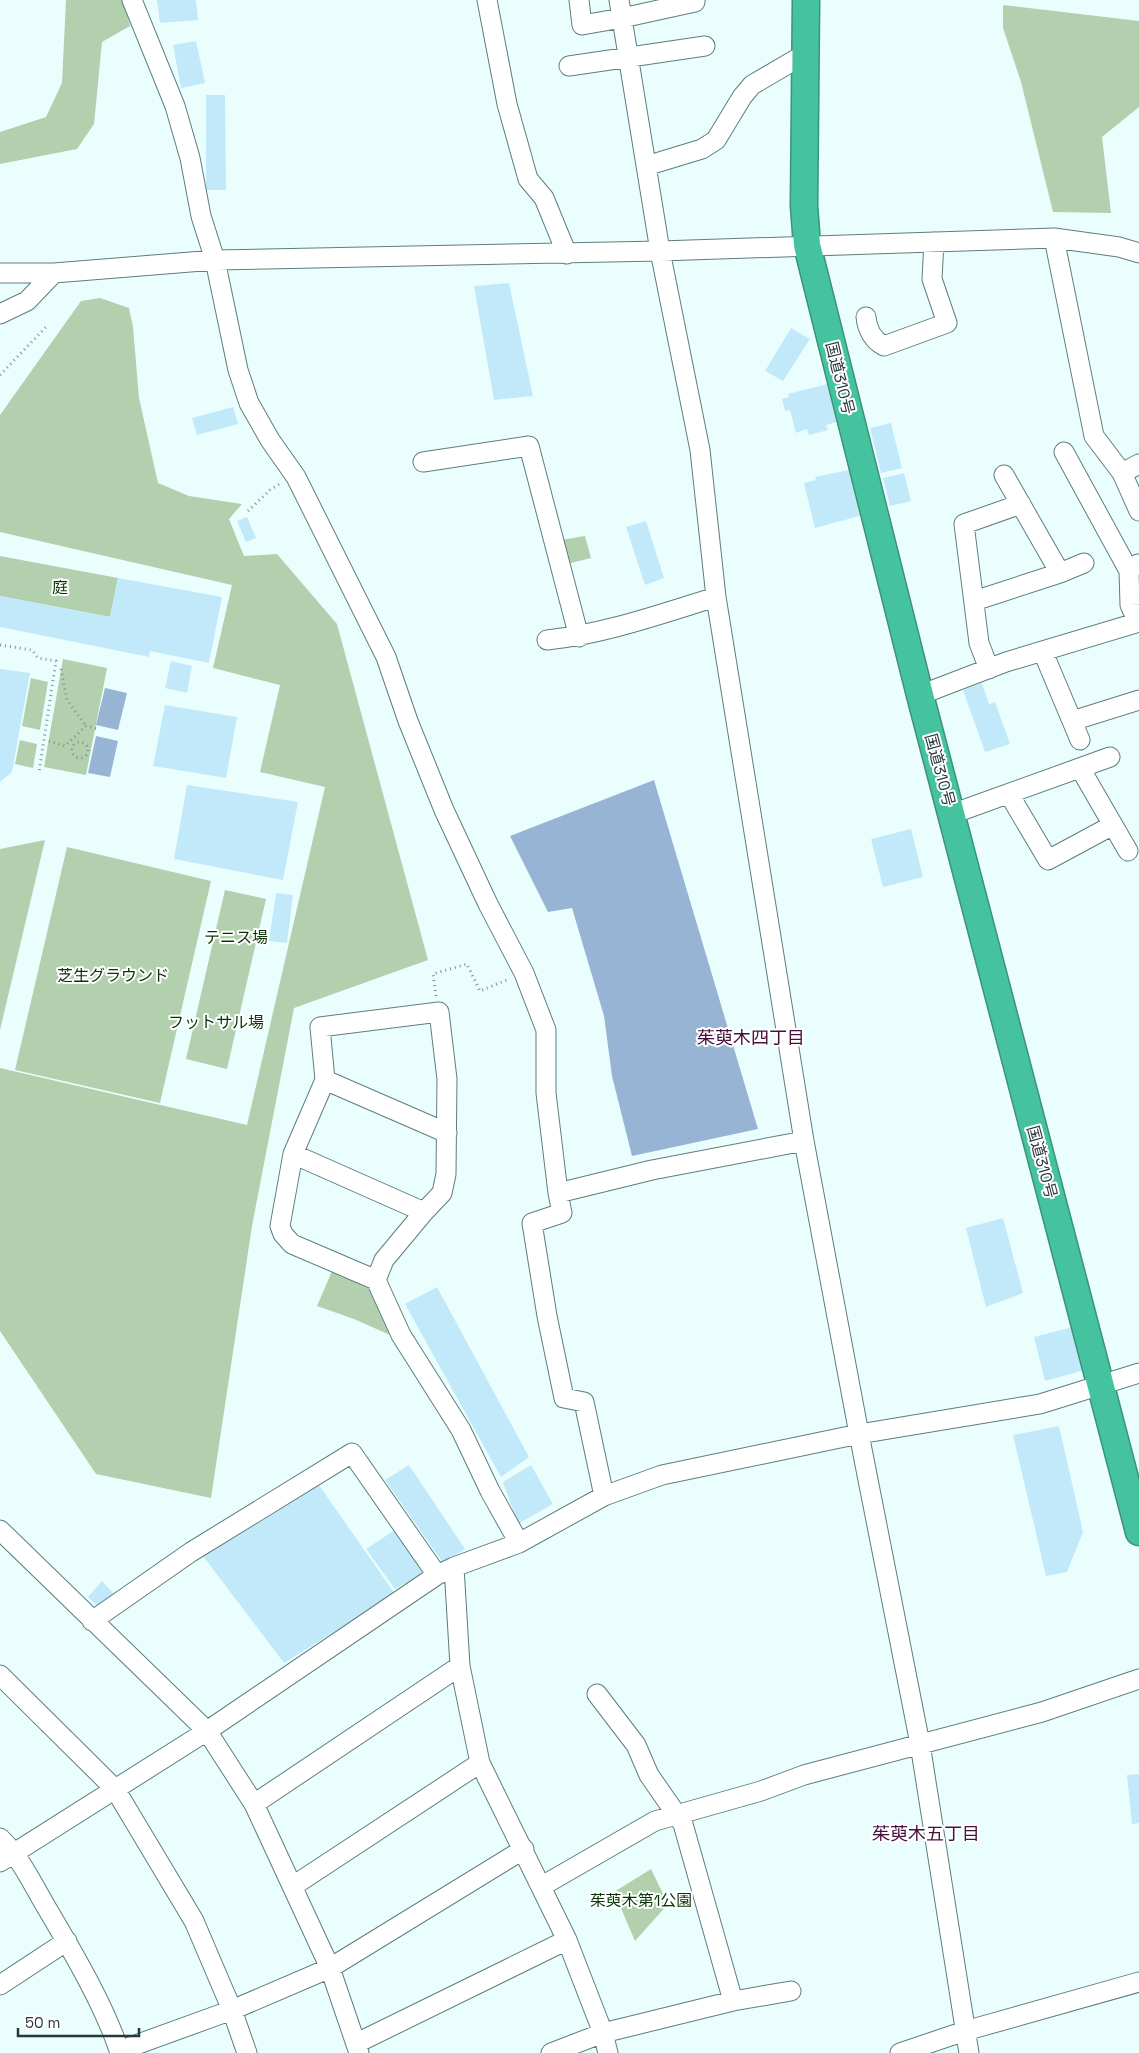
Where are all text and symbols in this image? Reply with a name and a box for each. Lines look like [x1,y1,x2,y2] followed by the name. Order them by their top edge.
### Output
[821,339,859,417] street label: 国道310号
[52,577,68,598] park label: 庭
[920,731,960,809] street label: 国道310号
[204,927,268,948] park label: テニス場
[57,965,169,986] park label: 芝生グラウンド
[168,1012,264,1033] park label: フットサル場
[697,1026,805,1049] district label: 茱萸木四丁目
[1022,1123,1062,1201] street label: 国道310号
[872,1822,980,1845] district label: 茱萸木五丁目
[590,1890,692,1911] park label: 茱萸木第1公園
[18,2006,139,2038] scale bar
[25,2013,60,2032] text: 50 m

